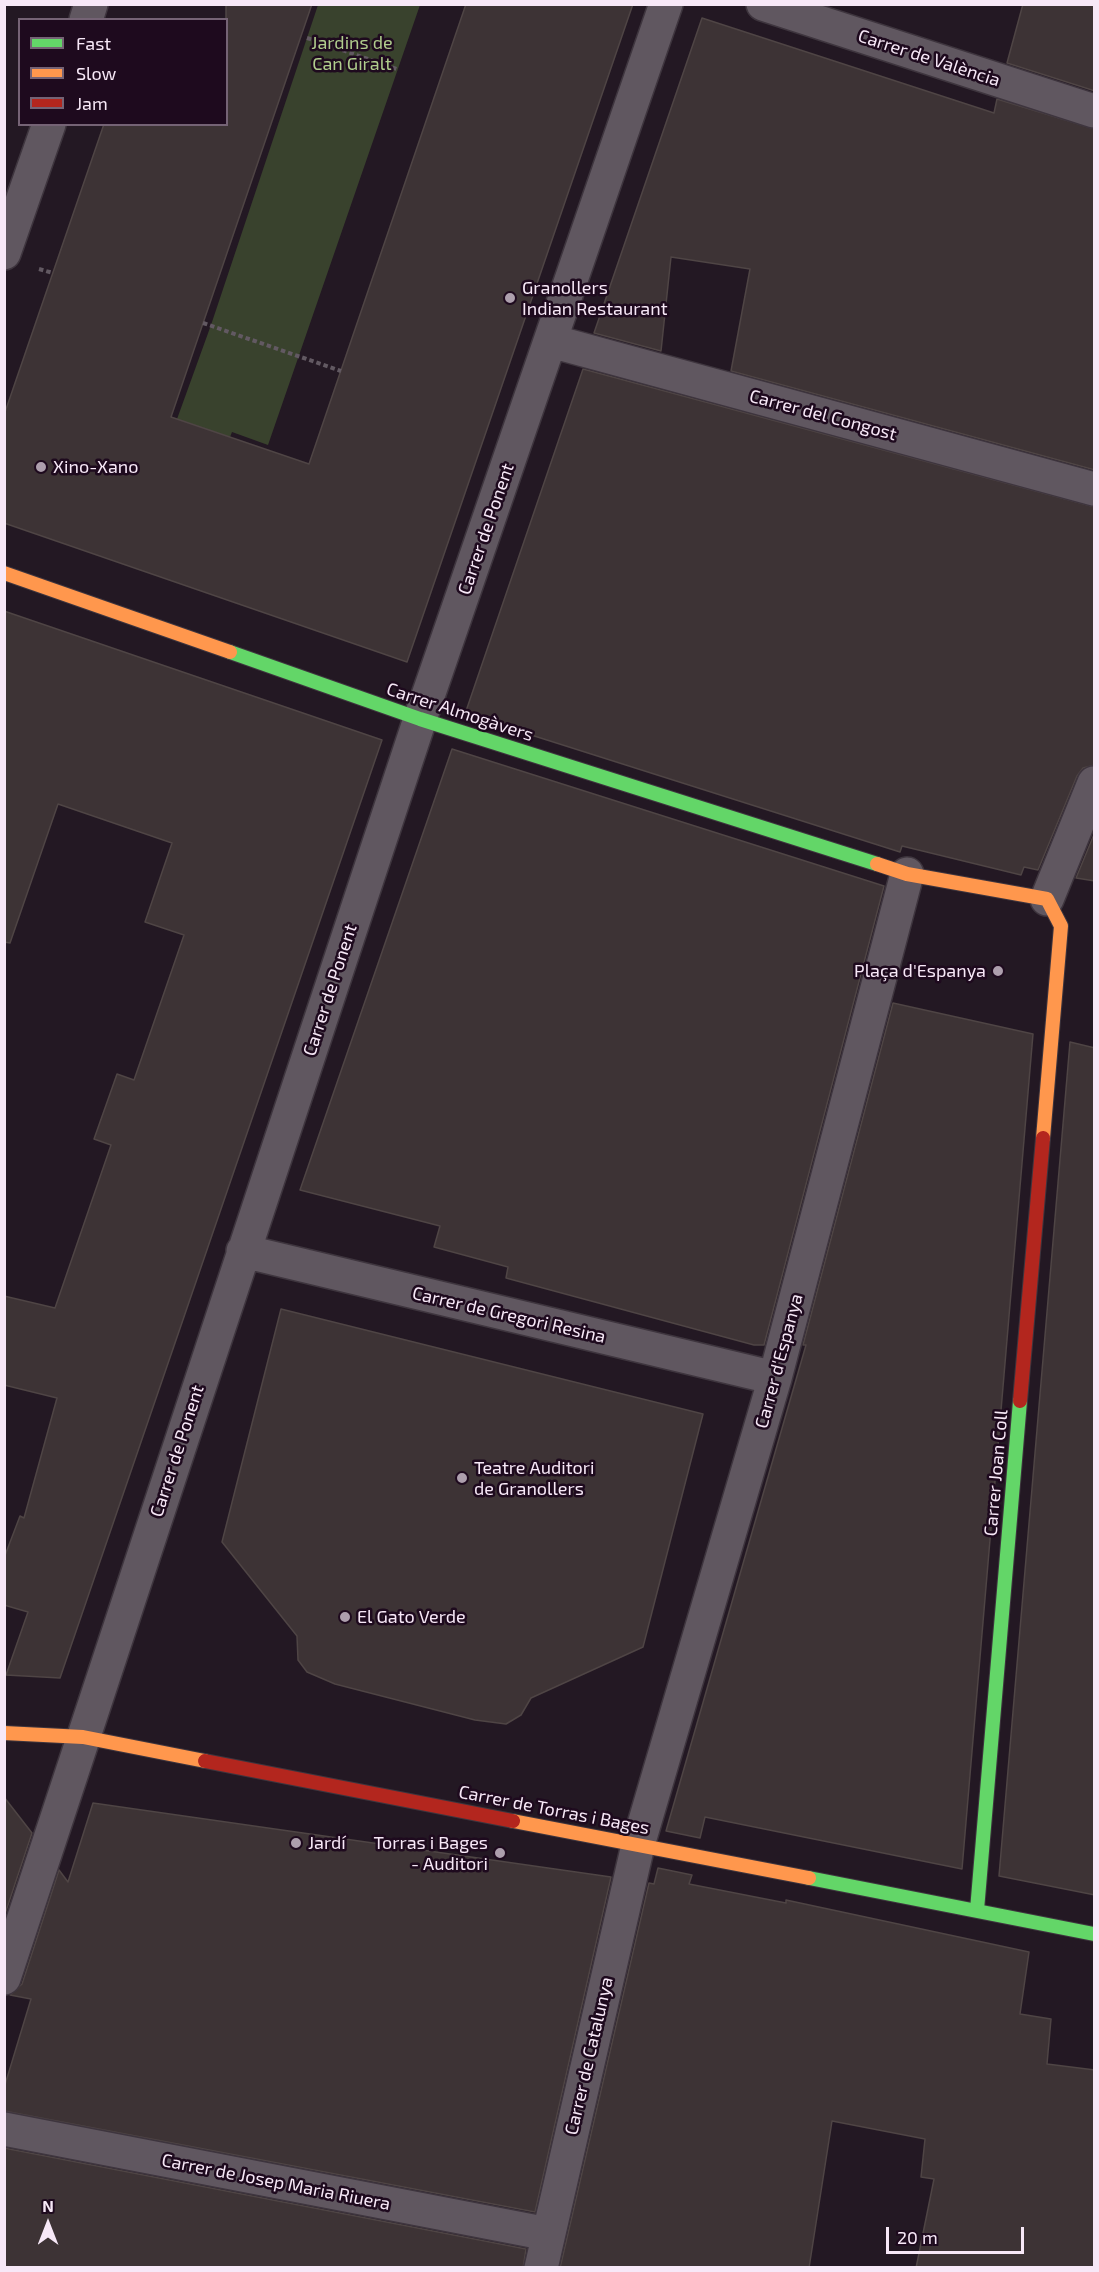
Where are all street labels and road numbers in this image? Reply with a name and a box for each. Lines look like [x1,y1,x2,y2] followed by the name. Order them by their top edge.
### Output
[855,25,1003,91] street label: Carrer de València
[747,385,899,445] street label: Carrer del Congost
[453,461,519,597] street label: Carrer de Ponent
[384,678,536,746] street label: Carrer Almogàvers
[298,921,362,1059] street label: Carrer de Ponent
[410,1282,608,1348] street label: Carrer de Gregori Resina
[751,1291,807,1431] street label: Carrer d'Espanya
[145,1382,209,1520] street label: Carrer de Ponent
[980,1409,1012,1537] street label: Carrer Joan Coll
[457,1781,651,1839] street label: Carrer de Torras i Bages
[560,1975,618,2137] street label: Carrer de Catalunya
[160,2149,392,2215] street label: Carrer de Josep Maria Riuera

